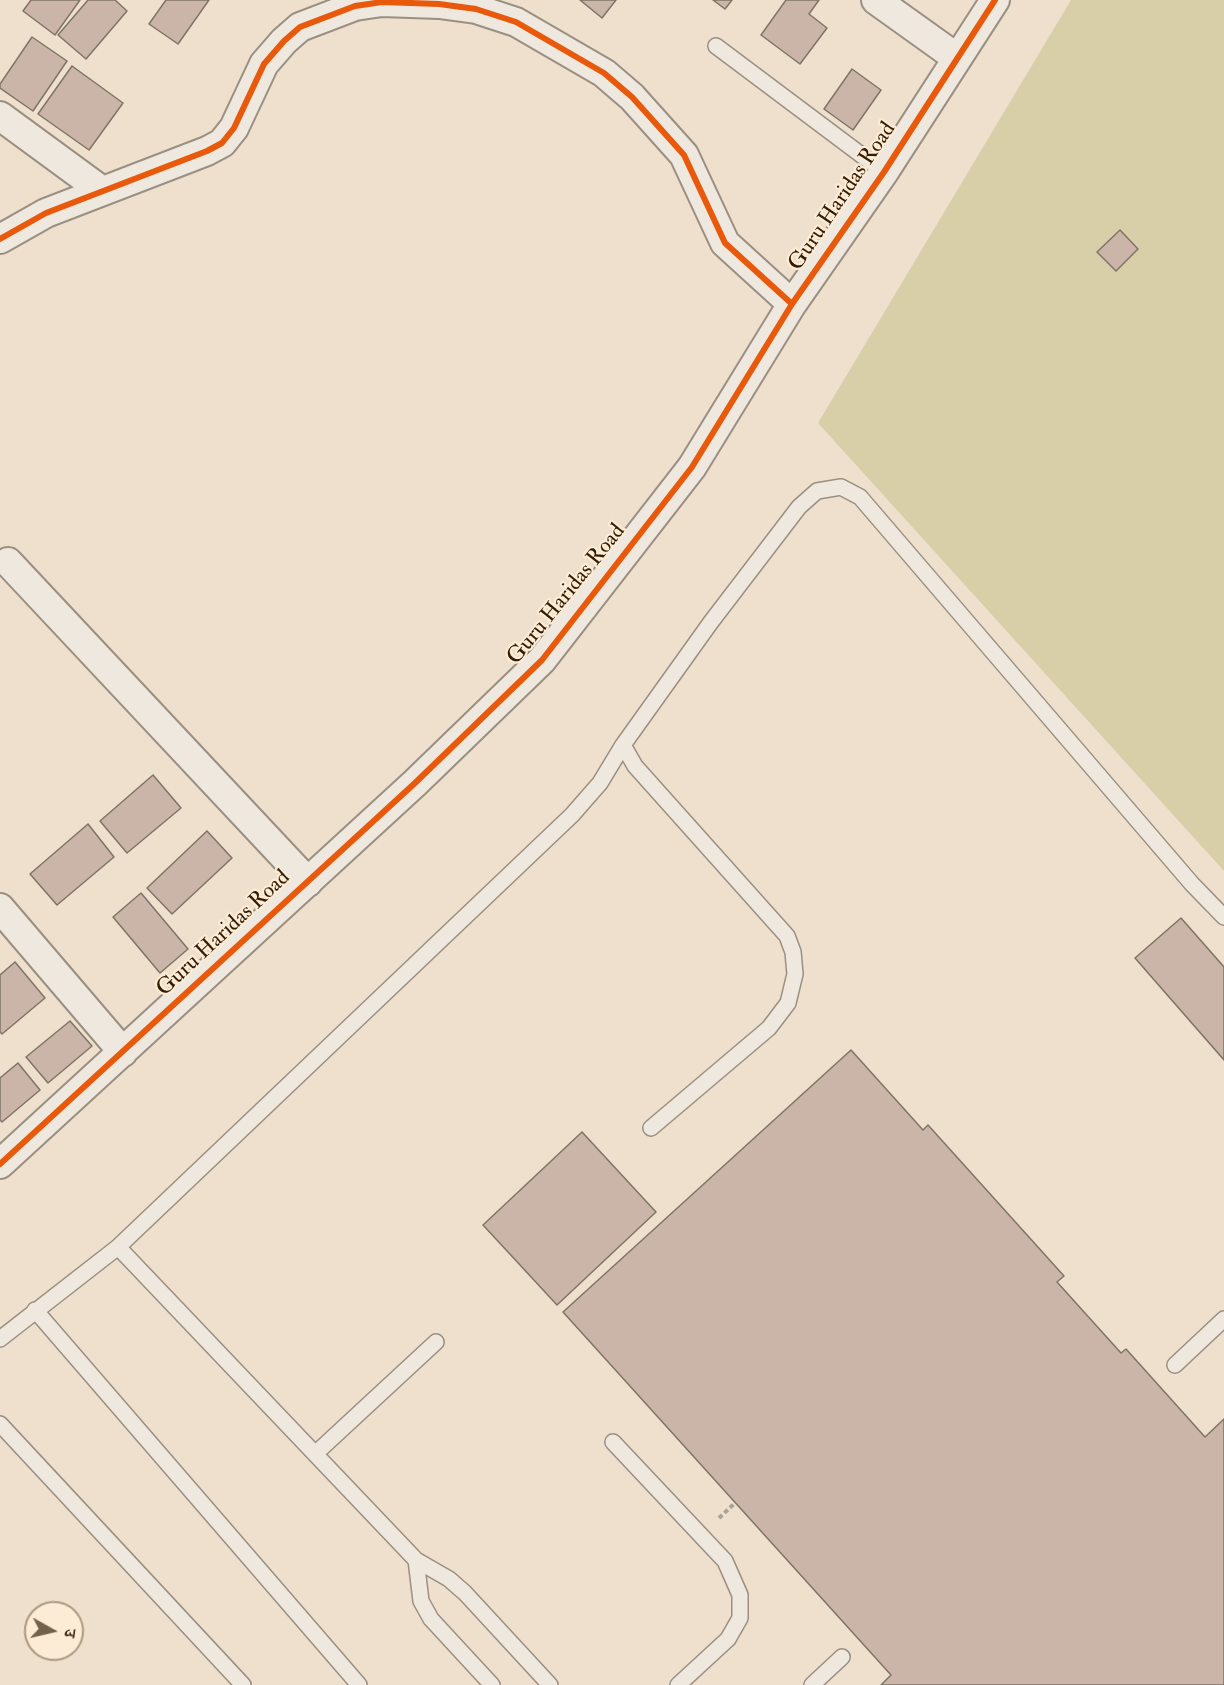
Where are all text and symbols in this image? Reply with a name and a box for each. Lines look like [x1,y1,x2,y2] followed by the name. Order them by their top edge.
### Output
[784,118,902,276] street label: Guru Haridas Road
[502,519,632,671] street label: Guru Haridas Road
[152,865,296,1003] street label: Guru Haridas Road
[24,1601,84,1661] north arrow
[59,1628,80,1639] text: उ

